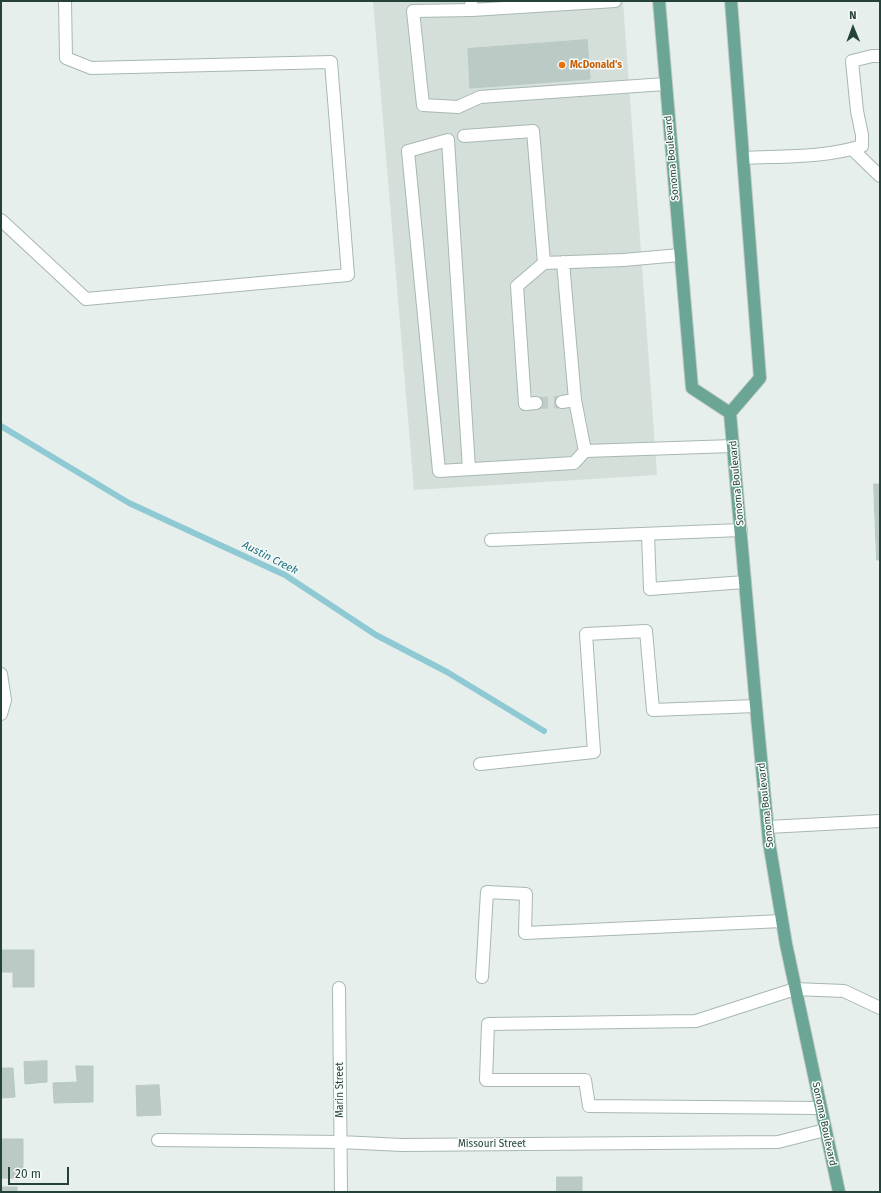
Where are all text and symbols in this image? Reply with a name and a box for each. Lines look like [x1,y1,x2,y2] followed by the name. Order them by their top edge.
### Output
[833,8,873,48] north arrow
[849,9,857,22] text: N
[570,59,622,71] place label: McDonald's
[557,60,567,70] marker: McDonald's
[662,115,682,201] street label: Sonoma Boulevard
[727,440,747,526] street label: Sonoma Boulevard
[240,538,300,578] water label: Austin Creek
[756,762,776,848] street label: Sonoma Boulevard
[334,1062,346,1118] street label: Marin Street
[809,1081,839,1167] street label: Sonoma Boulevard
[458,1138,526,1150] street label: Missouri Street
[10,1159,71,1185] scale bar
[15,1167,41,1181] text: 20 m

